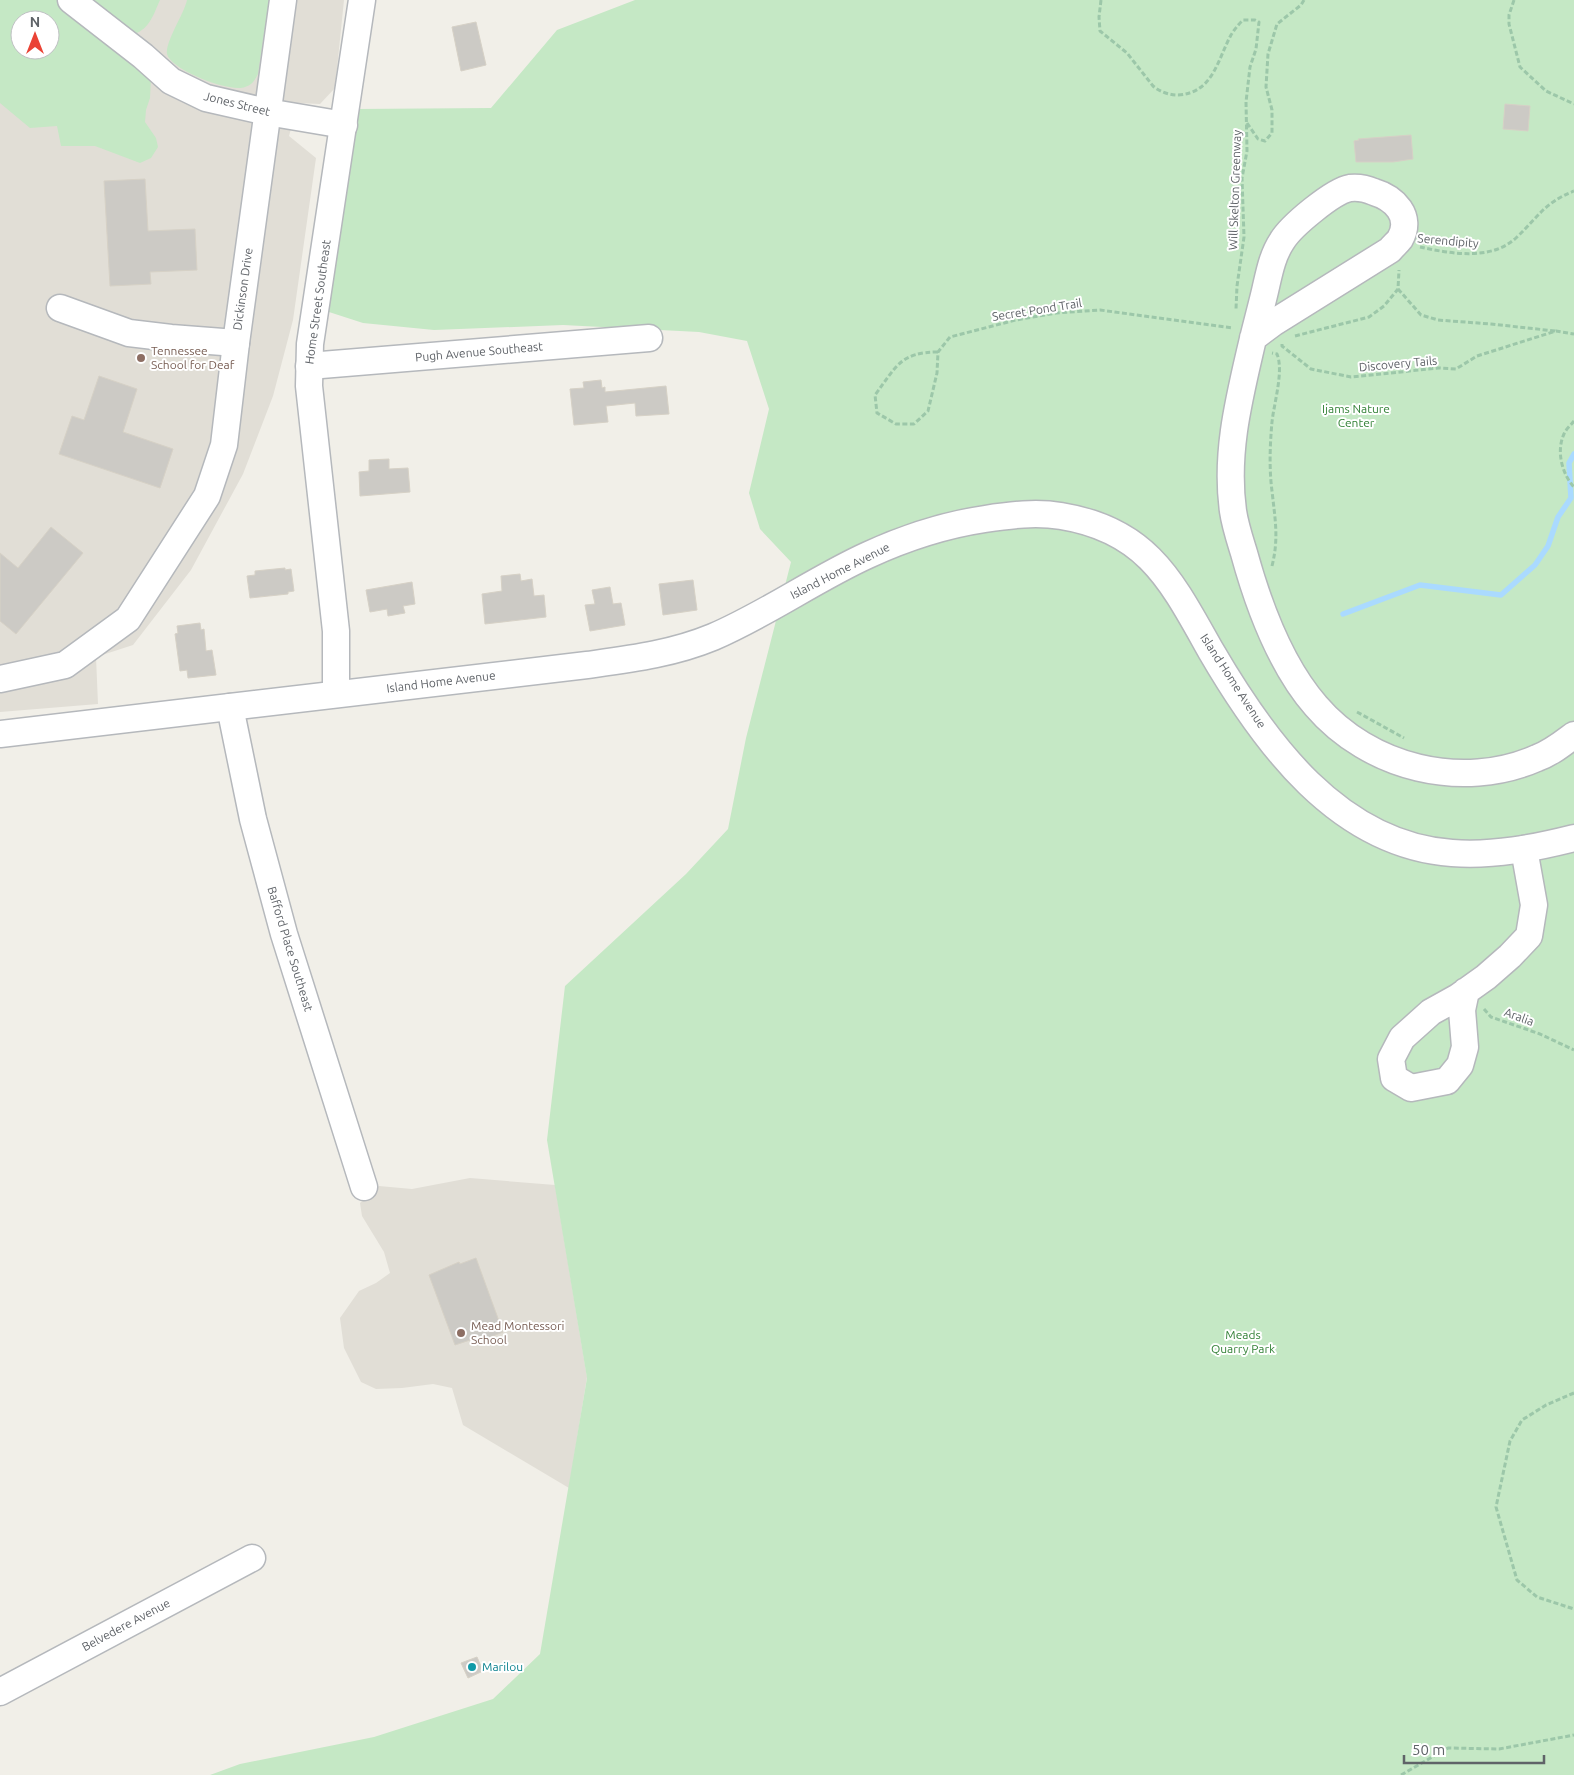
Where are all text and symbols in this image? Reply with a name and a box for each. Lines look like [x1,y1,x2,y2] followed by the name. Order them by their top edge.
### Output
[10,10,60,60] north arrow
[30,14,40,30] text: N
[203,89,272,118] street label: Jones Street
[1226,129,1243,250] street label: Will Skelton Greenway
[1417,231,1479,250] street label: Serendipity
[302,238,333,365] street label: Home Street Southeast
[230,247,255,331] street label: Dickinson Drive
[991,296,1083,323] street label: Secret Pond Trail
[415,339,544,364] street label: Pugh Avenue Southeast
[151,344,235,371] place label: Tennessee School for Deaf
[135,352,147,364] marker: Tennessee School for Deaf
[1358,354,1438,373] street label: Discovery Tails
[1322,402,1390,429] park label: Ijams Nature Center
[788,540,892,601] street label: Island Home Avenue
[1198,631,1269,730] street label: Island Home Avenue
[386,668,496,695] street label: Island Home Avenue
[265,885,316,1013] street label: Bafford Place Southeast
[1503,1005,1536,1028] street label: Aralia
[471,1319,565,1346] place label: Mead Montessori School
[455,1327,467,1339] marker: Mead Montessori School
[1211,1328,1275,1355] park label: Meads Quarry Park
[80,1596,172,1653] street label: Belvedere Avenue
[482,1660,523,1673] place label: Marilou
[466,1661,478,1673] marker: Marilou
[1404,1732,1544,1764] scale bar
[1412,1741,1445,1758] text: 50 m

